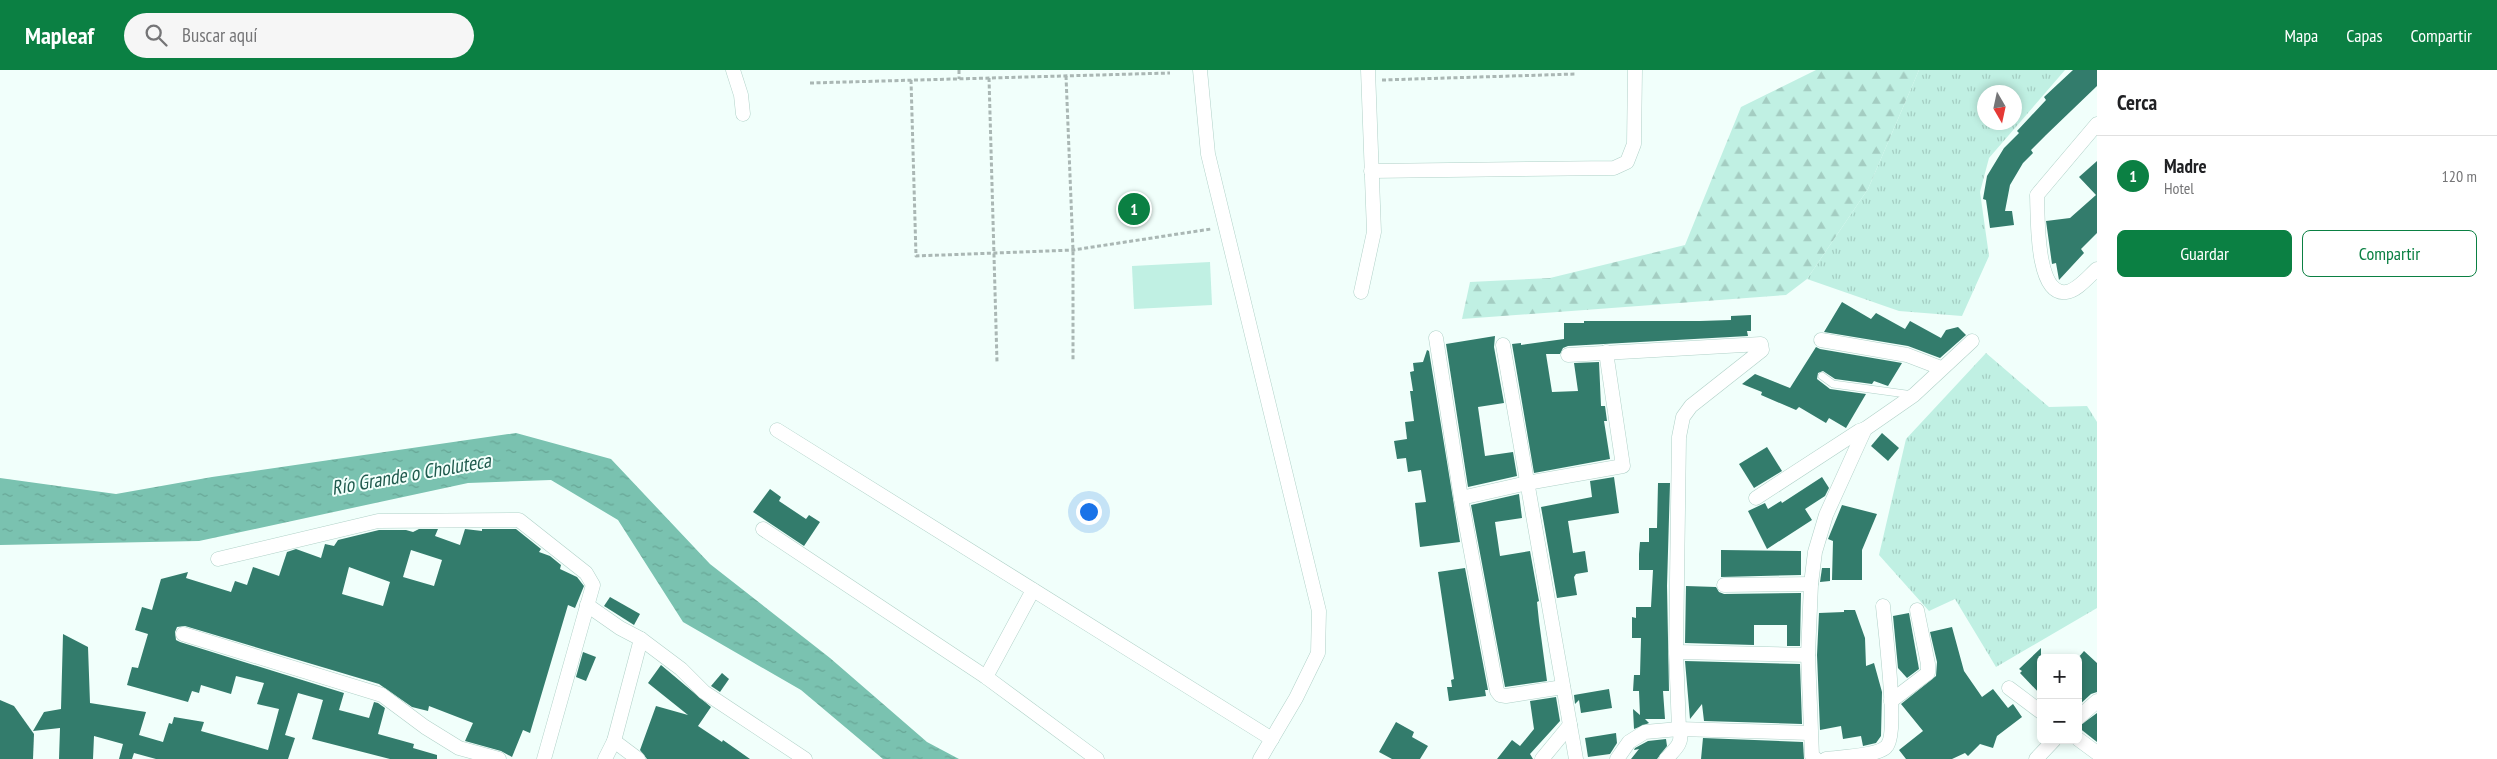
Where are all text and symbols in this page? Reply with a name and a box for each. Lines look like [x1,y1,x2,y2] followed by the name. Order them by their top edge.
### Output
[124,13,474,58] search box
[25,20,94,51] text: Mapleaf
[142,21,170,49] icon: search
[182,23,257,47] text: Buscar aquí
[2285,24,2318,47] text: Mapa
[2346,24,2383,47] text: Capas
[2411,24,2472,47] text: Compartir
[1977,85,2022,130] north arrow
[2117,89,2157,116] text: Cerca
[2164,154,2207,178] text: Madre
[2129,166,2137,186] text: 1
[2442,166,2477,186] text: 120 m
[2164,178,2194,198] text: Hotel
[1118,190,1150,228] pin: 1
[2117,230,2292,277] button: Guardar
[2302,230,2477,277] button: Compartir
[329,447,494,501] water label: Río Grande o Choluteca
[1076,499,1102,525] your location
[2037,654,2082,744] map controls
[2037,654,2082,699] button: +
[2037,699,2082,744] button: −

